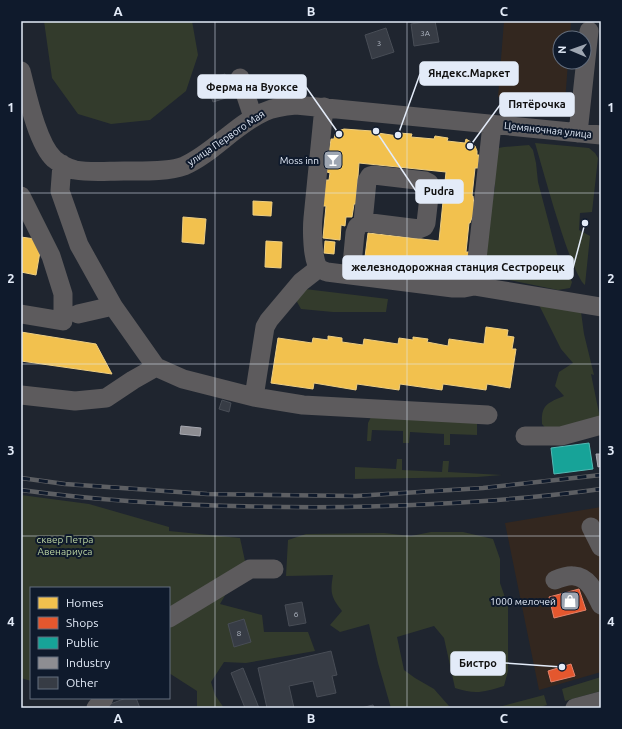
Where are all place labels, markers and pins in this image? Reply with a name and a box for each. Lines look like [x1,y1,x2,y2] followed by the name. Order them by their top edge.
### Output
[420,62,518,85] callout: Яндекс.Маркет
[198,75,306,98] callout: Ферма на Вуоксе
[500,93,574,116] callout: Пятёрочка
[322,149,344,171] bar icon: Moss inn
[280,155,319,166] place label: Moss inn
[416,180,463,203] callout: Pudra
[343,256,573,279] callout: железнодорожная станция Сестрорецк
[559,590,581,612] shop icon: 1000 мелочей
[490,596,556,607] place label: 1000 мелочей
[451,652,505,675] callout: Бистро

